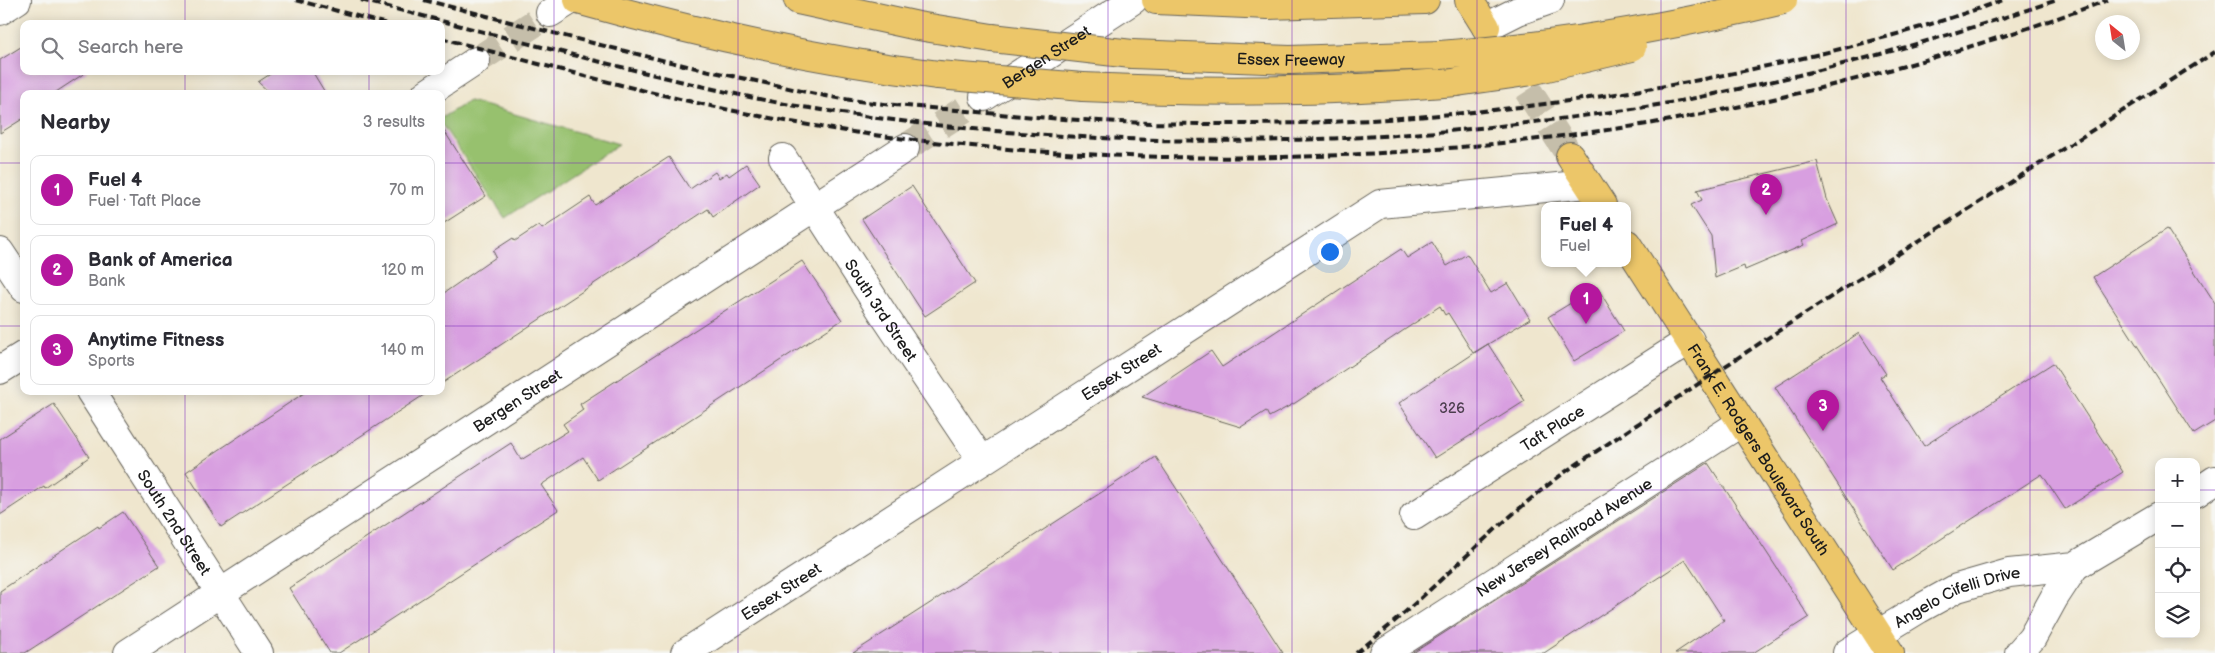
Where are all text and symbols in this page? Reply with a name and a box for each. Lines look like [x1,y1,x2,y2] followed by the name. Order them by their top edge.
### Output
[2095,15,2140,60] north arrow
[20,20,445,75] search box
[999,22,1095,94] street label: Bergen Street
[38,34,66,62] icon: search
[78,36,183,59] text: Search here
[1236,50,1346,71] street label: Essex Freeway
[40,110,110,135] text: Nearby
[363,113,425,132] text: 3 results
[88,169,142,192] text: Fuel 4
[1750,174,1782,215] pin: 2
[54,181,60,200] text: 1
[389,181,424,200] text: 70 m
[88,192,201,211] text: Fuel · Taft Place
[1541,202,1631,267] popup
[1559,214,1613,237] text: Fuel 4
[1559,237,1590,256] text: Fuel
[1317,239,1343,265] your location
[88,249,233,272] text: Bank of America
[840,256,920,366] street label: South 3rd Street
[52,261,62,280] text: 2
[381,261,424,280] text: 120 m
[88,272,125,291] text: Bank
[1570,283,1602,324] pin: 1
[88,329,224,352] text: Anytime Fitness
[1078,340,1165,405] street label: Essex Street
[52,341,62,360] text: 3
[381,341,424,360] text: 140 m
[1683,341,1833,560] street label: Frank E. Rodgers Boulevard South
[88,352,135,371] text: Sports
[470,366,566,437] street label: Bergen Street
[1807,390,1839,431] pin: 3
[1439,400,1465,417] house number: 326
[1518,401,1589,456] street label: Taft Place
[2155,458,2200,638] map controls
[2155,458,2200,503] button: +
[132,467,214,579] street label: South 2nd Street
[1473,474,1657,602] street label: New Jersey Railroad Avenue
[2155,503,2200,548] button: −
[2155,548,2200,593] button: locate
[738,560,825,625] street label: Essex Street
[1891,564,2022,633] street label: Angelo Cifelli Drive
[2155,593,2200,638] button: layers

